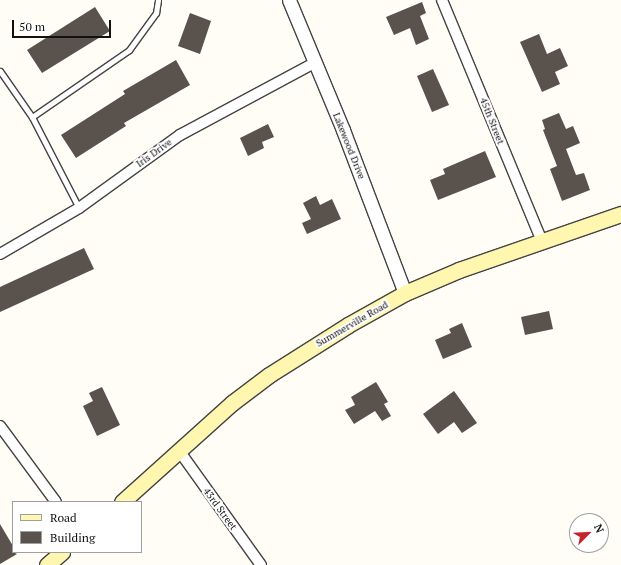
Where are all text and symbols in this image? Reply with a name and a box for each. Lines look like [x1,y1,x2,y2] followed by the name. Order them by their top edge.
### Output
[14,12,113,38] scale bar
[19,19,45,34] text: 50 m
[477,96,507,146] street label: 45th Street
[330,111,368,181] street label: Lakewood Drive
[134,136,174,170] street label: Iris Drive
[314,298,390,350] street label: Summerville Road
[201,486,239,532] street label: 43rd Street
[12,501,142,553] legend
[50,510,77,525] text: Road
[569,513,609,553] north arrow
[591,522,607,535] text: N
[50,530,95,545] text: Building

